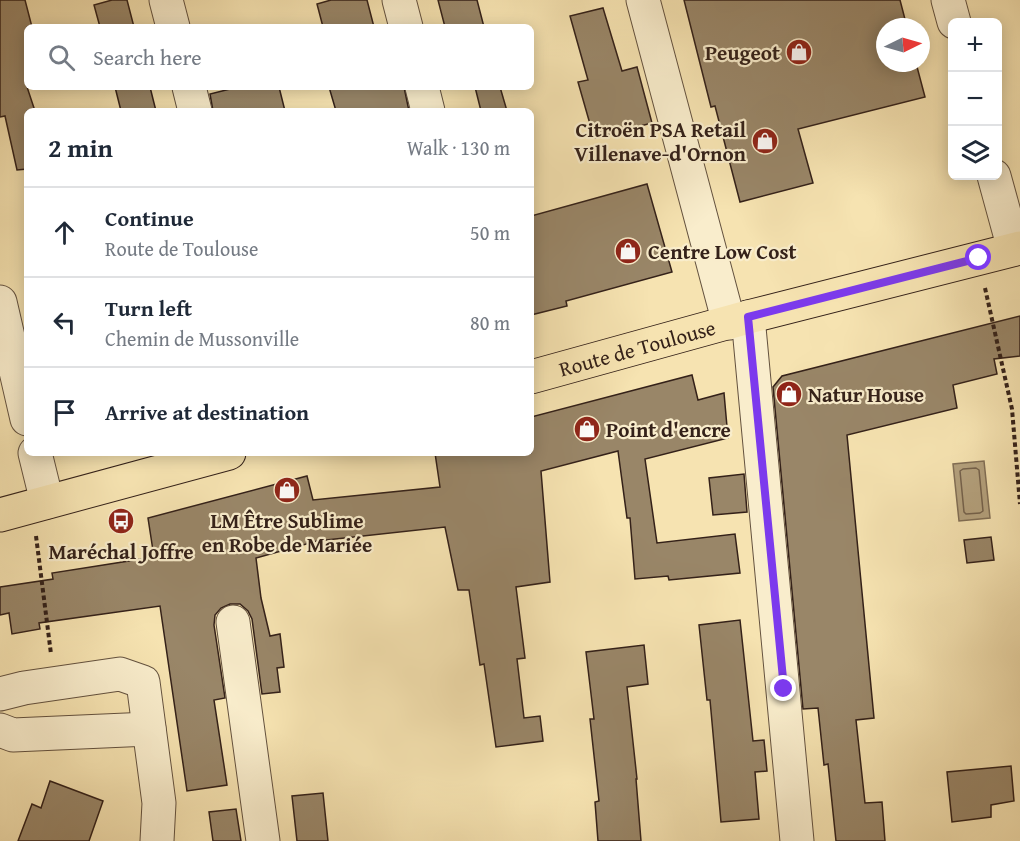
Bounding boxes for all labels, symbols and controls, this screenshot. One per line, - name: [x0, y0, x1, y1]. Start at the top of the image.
- north arrow: [876, 18, 930, 72]
- map controls: [948, 18, 1002, 180]
- button: +: [948, 18, 1002, 72]
- search box: [24, 24, 534, 90]
- place label: Peugeot: [705, 37, 780, 68]
- shop icon: Peugeot: [784, 37, 814, 67]
- icon: search: [45, 41, 78, 74]
- text: Search here: [93, 41, 202, 73]
- button: −: [948, 72, 1002, 126]
- place label: Citroën PSA Retail Villenave-d'Ornon: [574, 114, 747, 169]
- shop icon: Citroën PSA Retail Villenave-d'Ornon: [750, 126, 780, 156]
- button: layers: [948, 126, 1002, 180]
- text: 2 min: [48, 128, 113, 167]
- text: Walk · 130 m: [407, 133, 510, 162]
- text: Continue: [105, 202, 194, 234]
- icon: ahead: [48, 216, 81, 249]
- text: 50 m: [470, 218, 510, 247]
- text: Route de Toulouse: [105, 234, 258, 263]
- shop icon: Centre Low Cost: [613, 236, 643, 266]
- place label: Centre Low Cost: [648, 236, 796, 267]
- route start: [965, 244, 991, 270]
- text: Turn left: [105, 292, 192, 324]
- icon: left: [48, 306, 81, 339]
- text: 80 m: [470, 308, 510, 337]
- street label: Route de Toulouse: [555, 311, 719, 384]
- text: Chemin de Mussonville: [105, 324, 299, 353]
- shop icon: Natur House: [774, 379, 804, 409]
- place label: Natur House: [808, 379, 924, 410]
- icon: arrive: [48, 396, 81, 429]
- text: Arrive at destination: [105, 396, 309, 428]
- shop icon: Point d'encre: [572, 414, 602, 444]
- place label: Point d'encre: [606, 414, 731, 445]
- shop icon: LM Être Sublime en Robe de Mariée: [272, 475, 302, 505]
- place label: LM Être Sublime en Robe de Mariée: [202, 505, 372, 560]
- bus stop icon: Maréchal Joffre: [106, 506, 136, 536]
- place label: Maréchal Joffre: [48, 536, 194, 567]
- route end: [770, 675, 796, 701]

